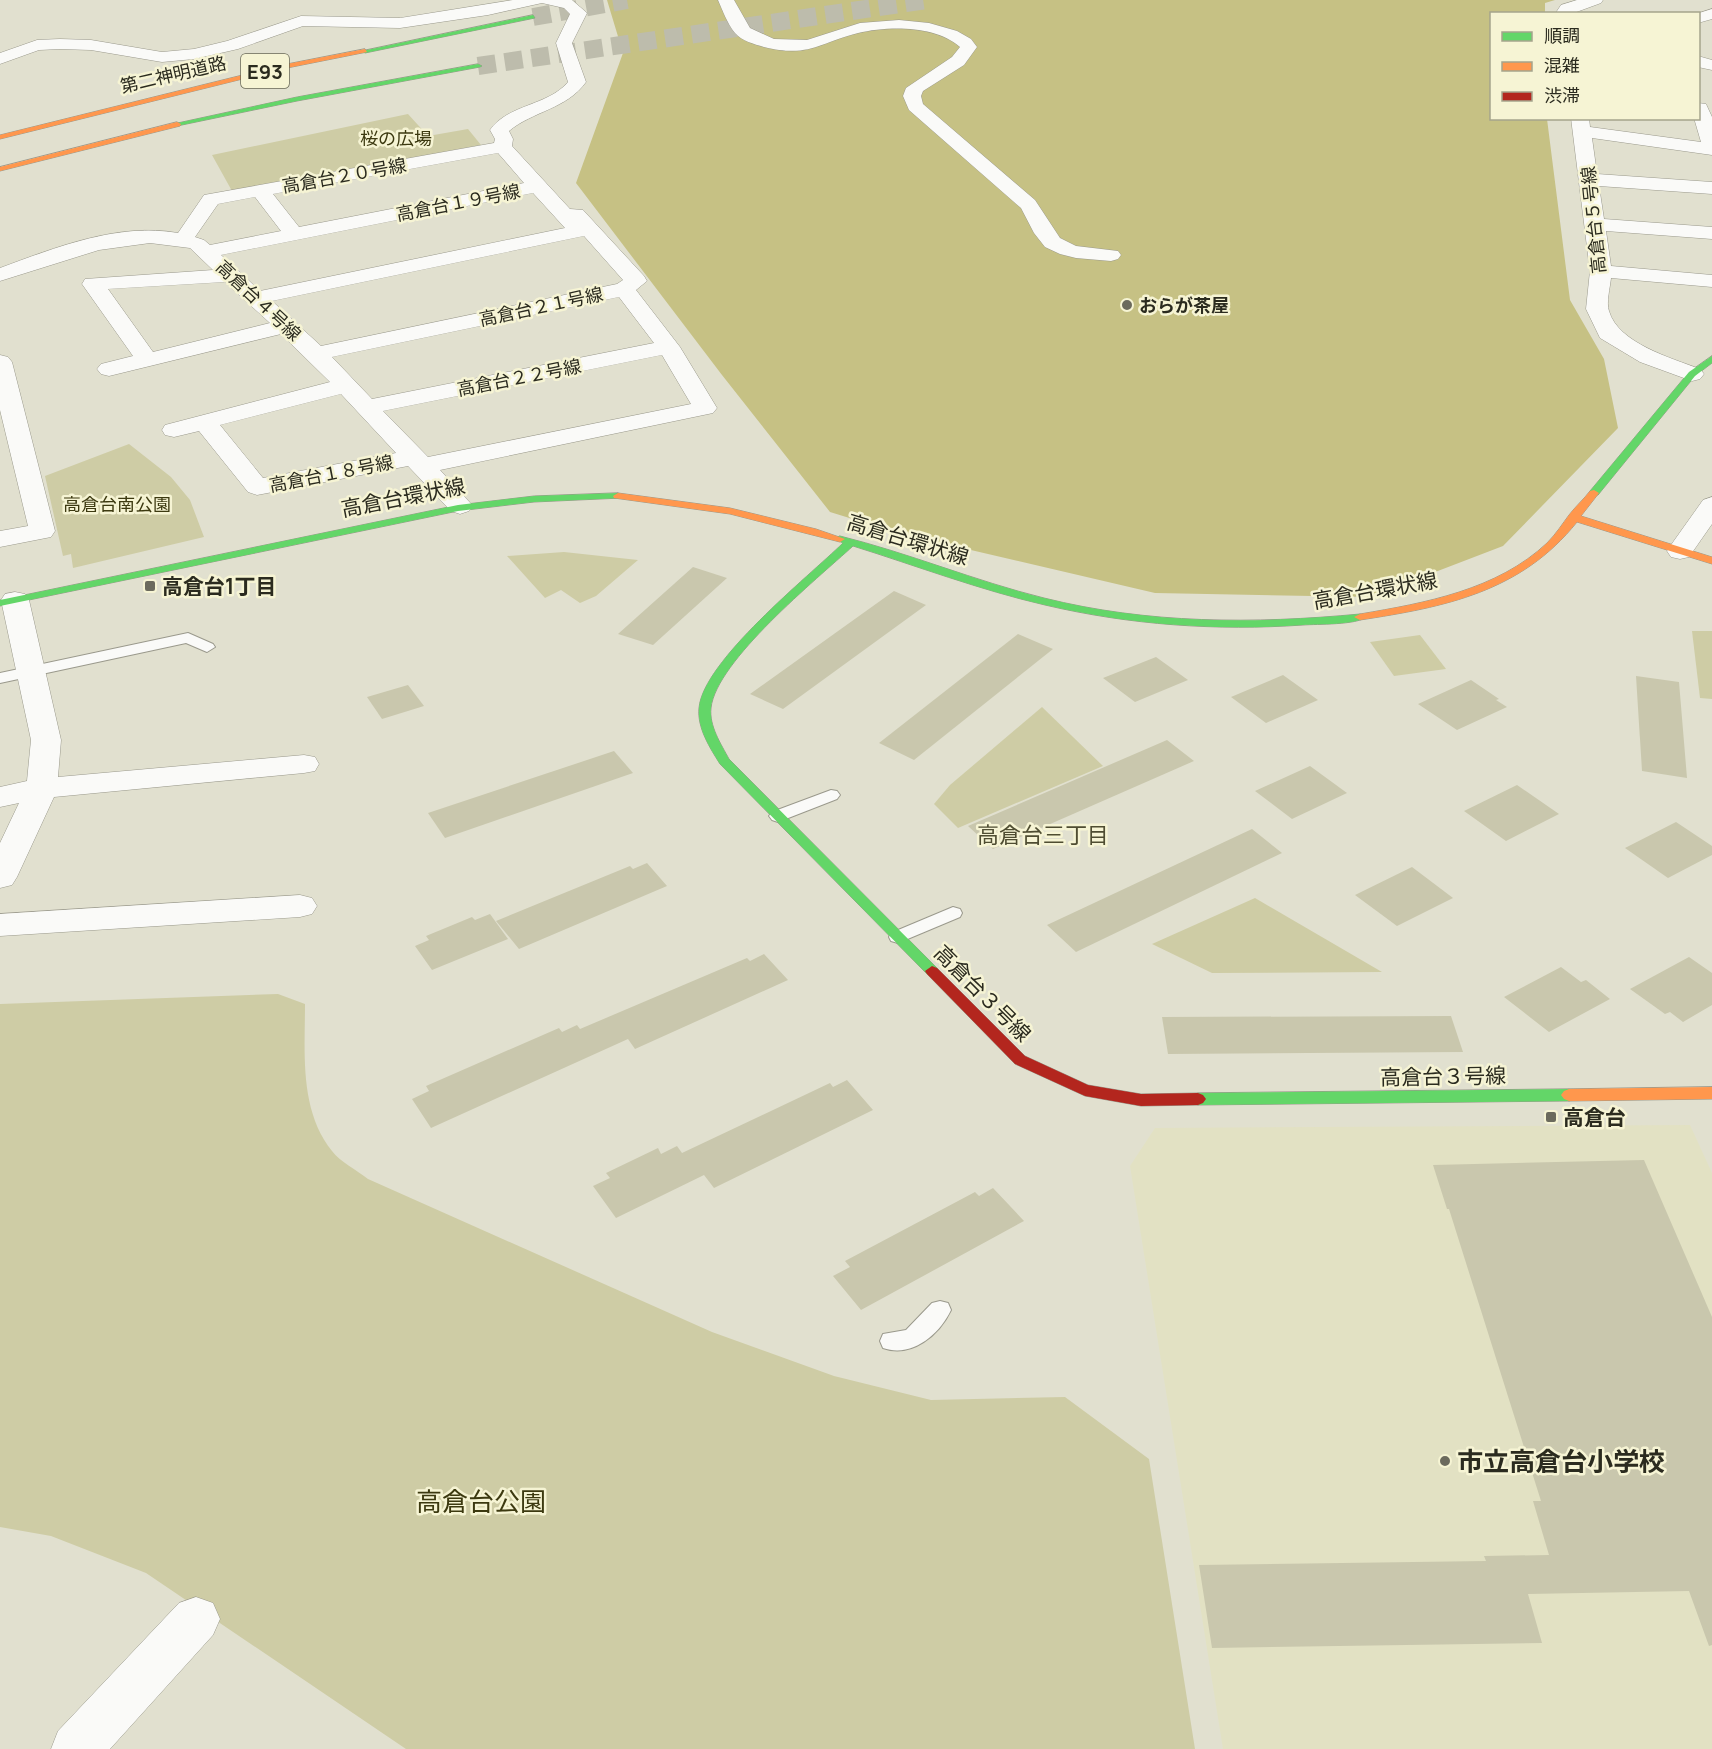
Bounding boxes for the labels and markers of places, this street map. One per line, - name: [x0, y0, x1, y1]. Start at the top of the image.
- place label: おらが茶屋: [1139, 293, 1229, 317]
- marker: おらが茶屋: [1120, 298, 1134, 312]
- place label: 高倉台1丁目: [162, 572, 276, 600]
- marker: 高倉台1丁目: [143, 579, 157, 593]
- place label: 高倉台: [1563, 1103, 1626, 1131]
- marker: 高倉台: [1544, 1110, 1558, 1124]
- place label: 市立高倉台小学校: [1457, 1443, 1665, 1479]
- marker: 市立高倉台小学校: [1438, 1454, 1452, 1468]

